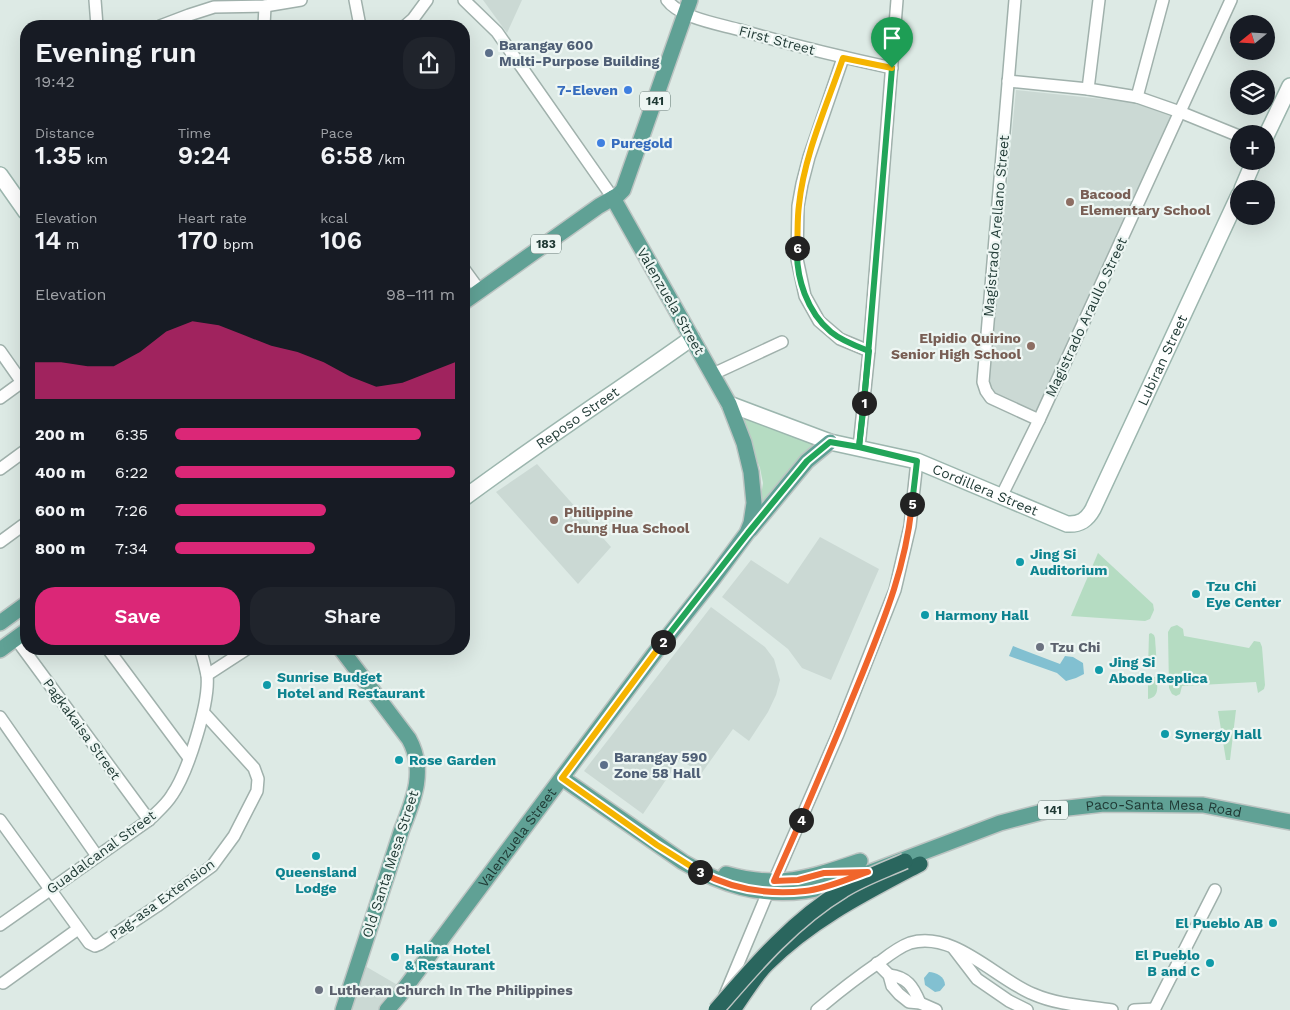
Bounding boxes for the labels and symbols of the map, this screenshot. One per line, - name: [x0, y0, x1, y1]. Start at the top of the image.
- north arrow: [1230, 15, 1275, 60]
- pin: [871, 17, 913, 68]
- street label: First Street: [737, 22, 817, 58]
- place label: Barangay 600 Multi-Purpose Building: [499, 37, 659, 69]
- marker: Barangay 600 Multi-Purpose Building: [483, 47, 495, 59]
- place label: 7-Eleven: [557, 82, 618, 98]
- marker: 7-Eleven: [622, 84, 634, 96]
- road number: 141: [640, 92, 670, 110]
- street label: Magistrado Arellano Street: [980, 134, 1012, 318]
- place label: Puregold: [611, 135, 673, 151]
- marker: Puregold: [595, 137, 607, 149]
- place label: Bacood Elementary School: [1080, 186, 1211, 218]
- marker: Bacood Elementary School: [1064, 196, 1076, 208]
- road number: 183: [531, 234, 561, 253]
- street label: Magistrado Araullo Street: [1042, 235, 1130, 399]
- pin: 6: [784, 236, 810, 260]
- street label: Valenzuela Street: [634, 245, 708, 357]
- street label: Lubiran Street: [1134, 312, 1190, 408]
- place label: Elpidio Quirino Senior High School: [891, 330, 1021, 362]
- marker: Elpidio Quirino Senior High School: [1025, 340, 1037, 352]
- street label: Reposo Street: [533, 383, 622, 452]
- pin: 1: [852, 390, 876, 416]
- street label: Cordillera Street: [930, 460, 1040, 519]
- pin: 5: [900, 492, 924, 516]
- place label: Philippine Chung Hua School: [564, 504, 690, 536]
- marker: Philippine Chung Hua School: [548, 514, 560, 526]
- place label: Jing Si Auditorium: [1030, 546, 1107, 578]
- marker: Jing Si Auditorium: [1014, 556, 1026, 568]
- place label: Tzu Chi Eye Center: [1206, 578, 1281, 610]
- marker: Tzu Chi Eye Center: [1190, 588, 1202, 600]
- place label: Harmony Hall: [935, 607, 1029, 623]
- marker: Harmony Hall: [919, 609, 931, 621]
- pin: 2: [650, 630, 676, 654]
- place label: Tzu Chi: [1050, 639, 1100, 655]
- marker: Tzu Chi: [1034, 641, 1046, 653]
- place label: Jing Si Abode Replica: [1109, 654, 1209, 686]
- marker: Jing Si Abode Replica: [1093, 664, 1105, 676]
- place label: Sunrise Budget Hotel and Restaurant: [277, 669, 425, 701]
- street label: Pagkakaisa Street: [40, 675, 124, 783]
- marker: Sunrise Budget Hotel and Restaurant: [261, 679, 273, 691]
- place label: Synergy Hall: [1175, 726, 1262, 742]
- marker: Synergy Hall: [1159, 728, 1171, 740]
- place label: Barangay 590 Zone 58 Hall: [614, 749, 707, 781]
- place label: Rose Garden: [409, 752, 496, 768]
- marker: Rose Garden: [393, 754, 405, 766]
- marker: Barangay 590 Zone 58 Hall: [598, 759, 610, 771]
- street label: Valenzuela Street: [475, 785, 560, 891]
- street label: Old Santa Mesa Street: [359, 788, 421, 940]
- street label: Paco-Santa Mesa Road: [1085, 796, 1243, 820]
- road number: 141: [1038, 800, 1068, 820]
- street label: Guadalcanal Street: [43, 807, 159, 897]
- pin: 4: [788, 808, 814, 832]
- marker: Queensland Lodge: [310, 850, 322, 862]
- street label: Pag-asa Extension: [106, 856, 218, 942]
- pin: 3: [688, 860, 712, 884]
- place label: Queensland Lodge: [275, 864, 357, 896]
- place label: El Pueblo AB: [1175, 915, 1263, 931]
- marker: El Pueblo AB: [1267, 917, 1279, 929]
- place label: Halina Hotel & Restaurant: [405, 941, 495, 973]
- place label: El Pueblo B and C: [1135, 947, 1200, 979]
- marker: Halina Hotel & Restaurant: [389, 951, 401, 963]
- marker: El Pueblo B and C: [1204, 957, 1216, 969]
- place label: Lutheran Church In The Philippines: [329, 982, 573, 998]
- marker: Lutheran Church In The Philippines: [313, 984, 325, 996]

